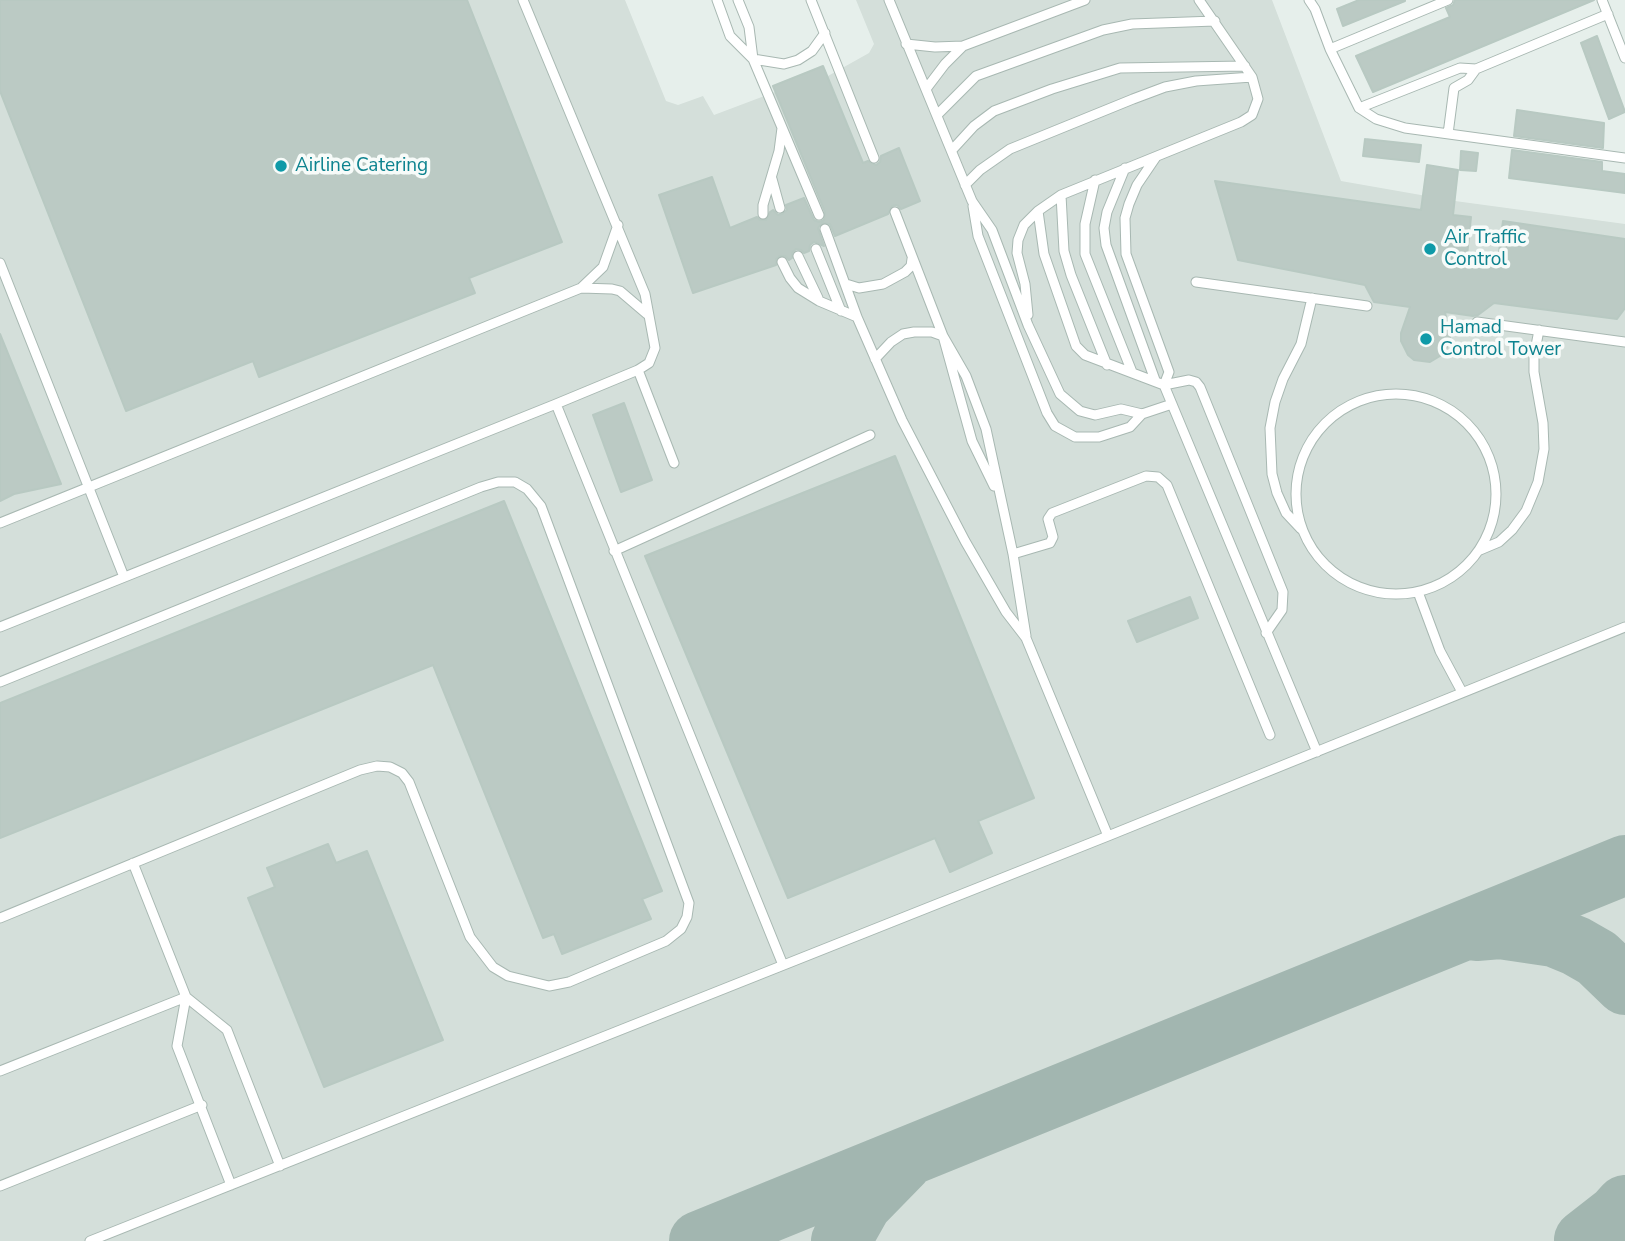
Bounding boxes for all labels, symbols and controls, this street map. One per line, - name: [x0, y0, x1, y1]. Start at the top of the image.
- place label: Airline Catering: [295, 155, 428, 177]
- marker: Airline Catering: [273, 158, 289, 174]
- place label: Air Traffic Control: [1444, 227, 1526, 271]
- marker: Air Traffic Control: [1422, 241, 1438, 257]
- place label: Hamad Control Tower: [1440, 317, 1561, 361]
- marker: Hamad Control Tower: [1418, 331, 1434, 347]

